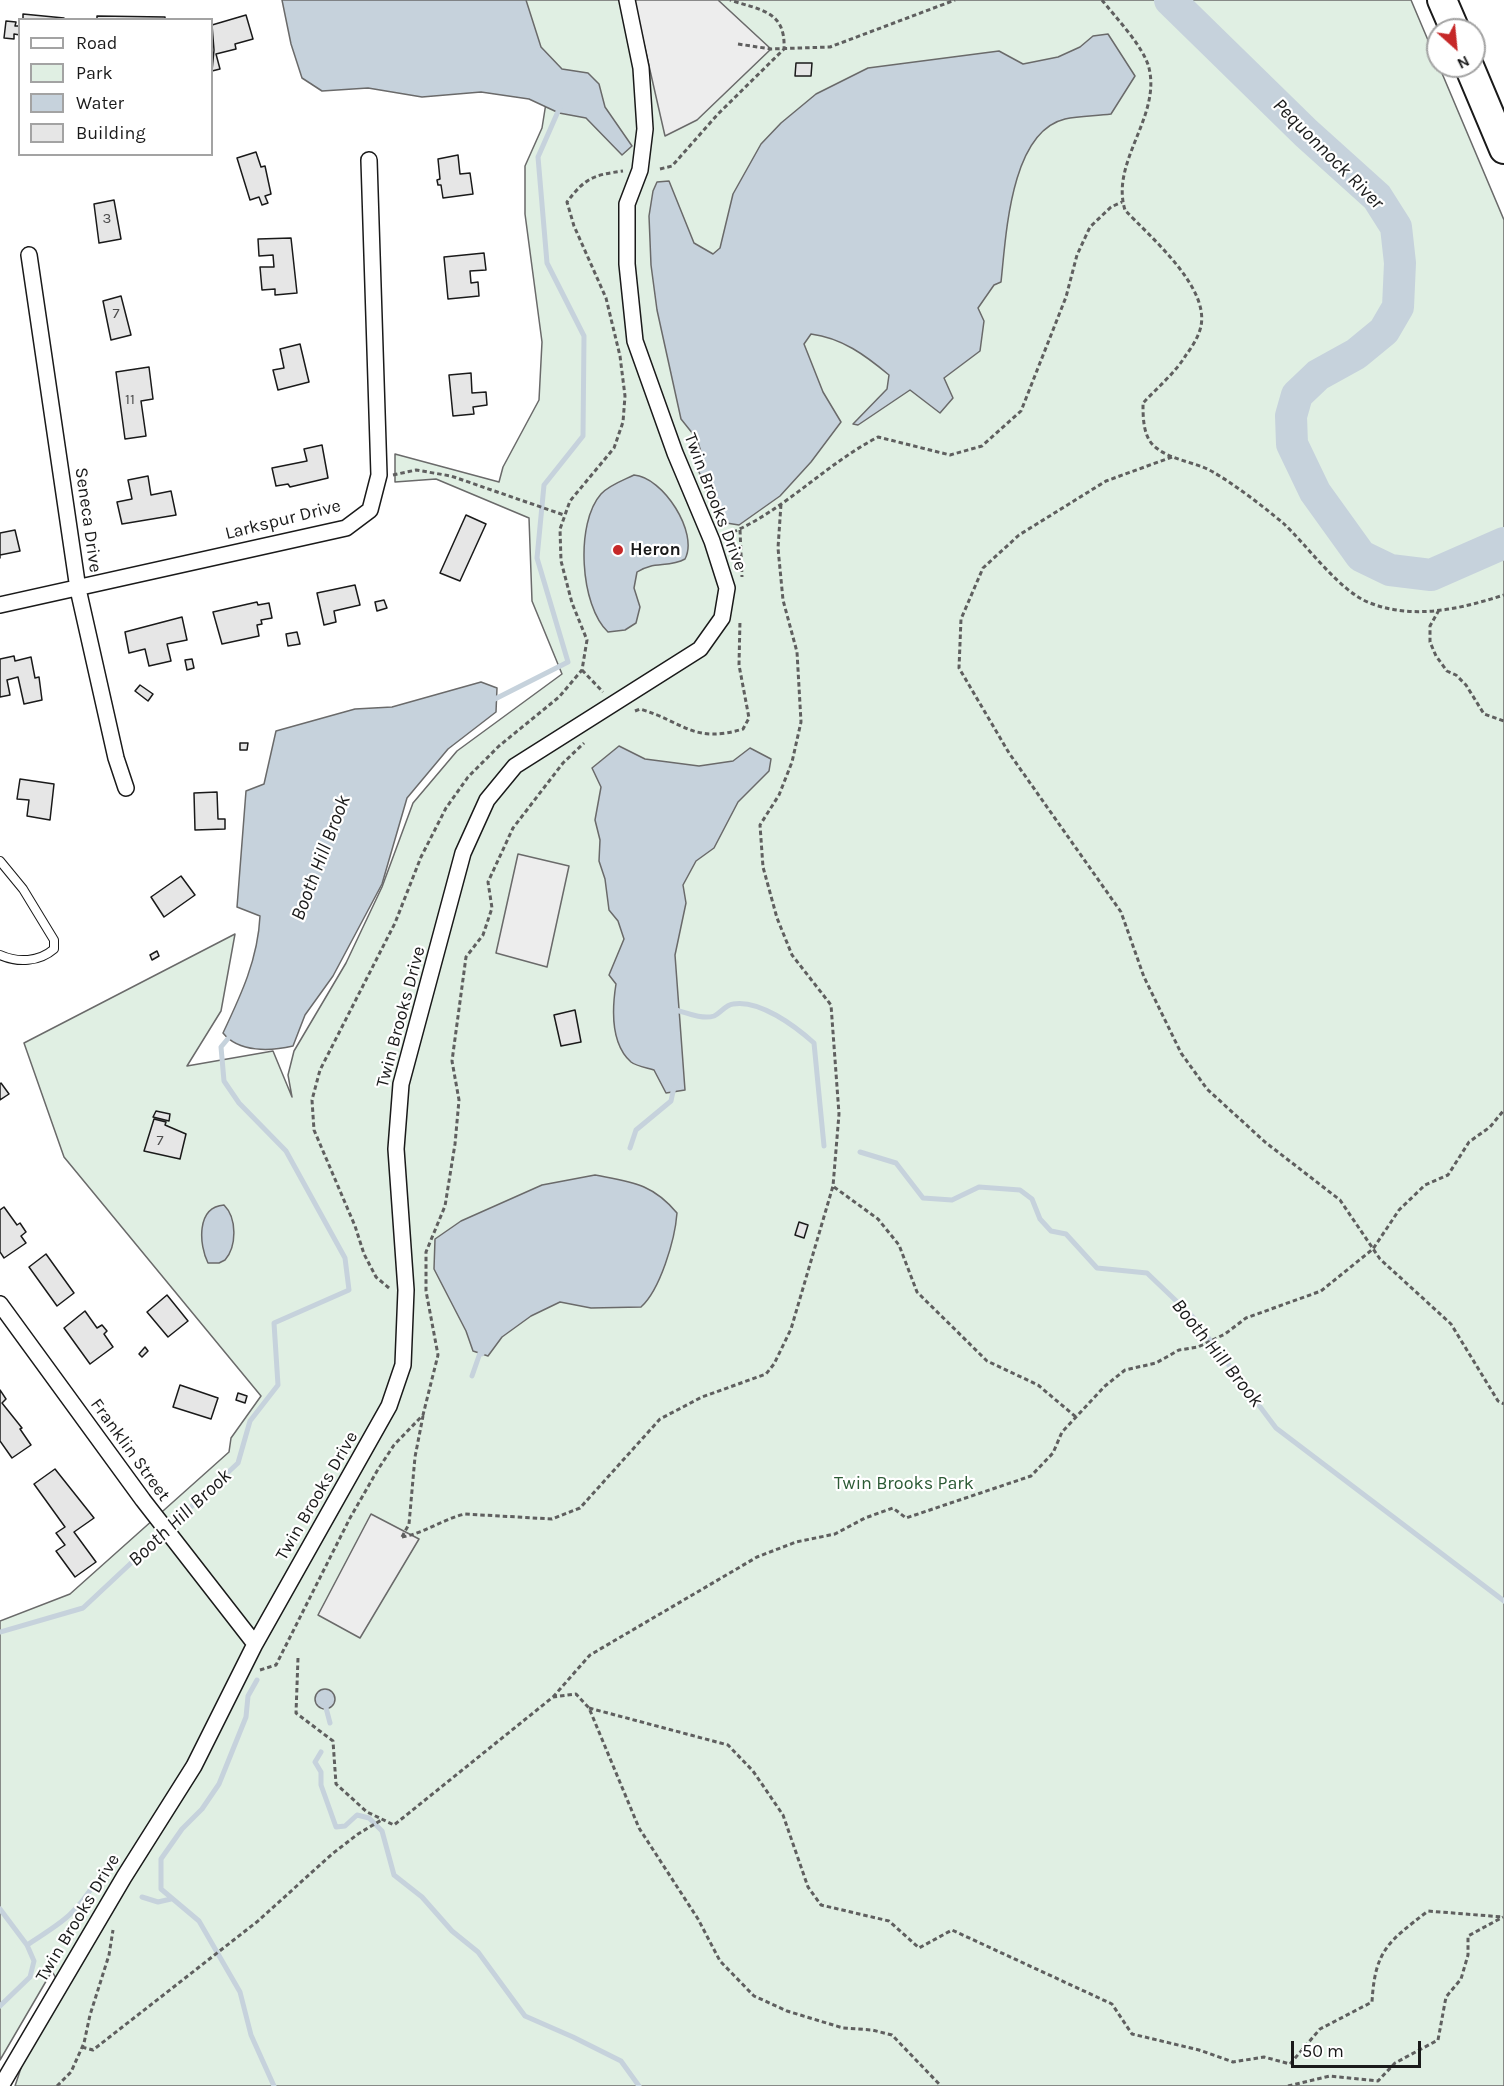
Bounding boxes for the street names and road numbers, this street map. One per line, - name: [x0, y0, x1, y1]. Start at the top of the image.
- street label: Twin Brooks Drive: [679, 430, 751, 574]
- street label: Seneca Drive: [70, 466, 106, 574]
- street label: Larkspur Drive: [223, 495, 343, 545]
- street label: Twin Brooks Drive: [372, 944, 430, 1090]
- street label: Franklin Street: [85, 1394, 175, 1506]
- street label: Twin Brooks Drive: [271, 1428, 363, 1564]
- street label: Twin Brooks Drive: [31, 1850, 125, 1986]

